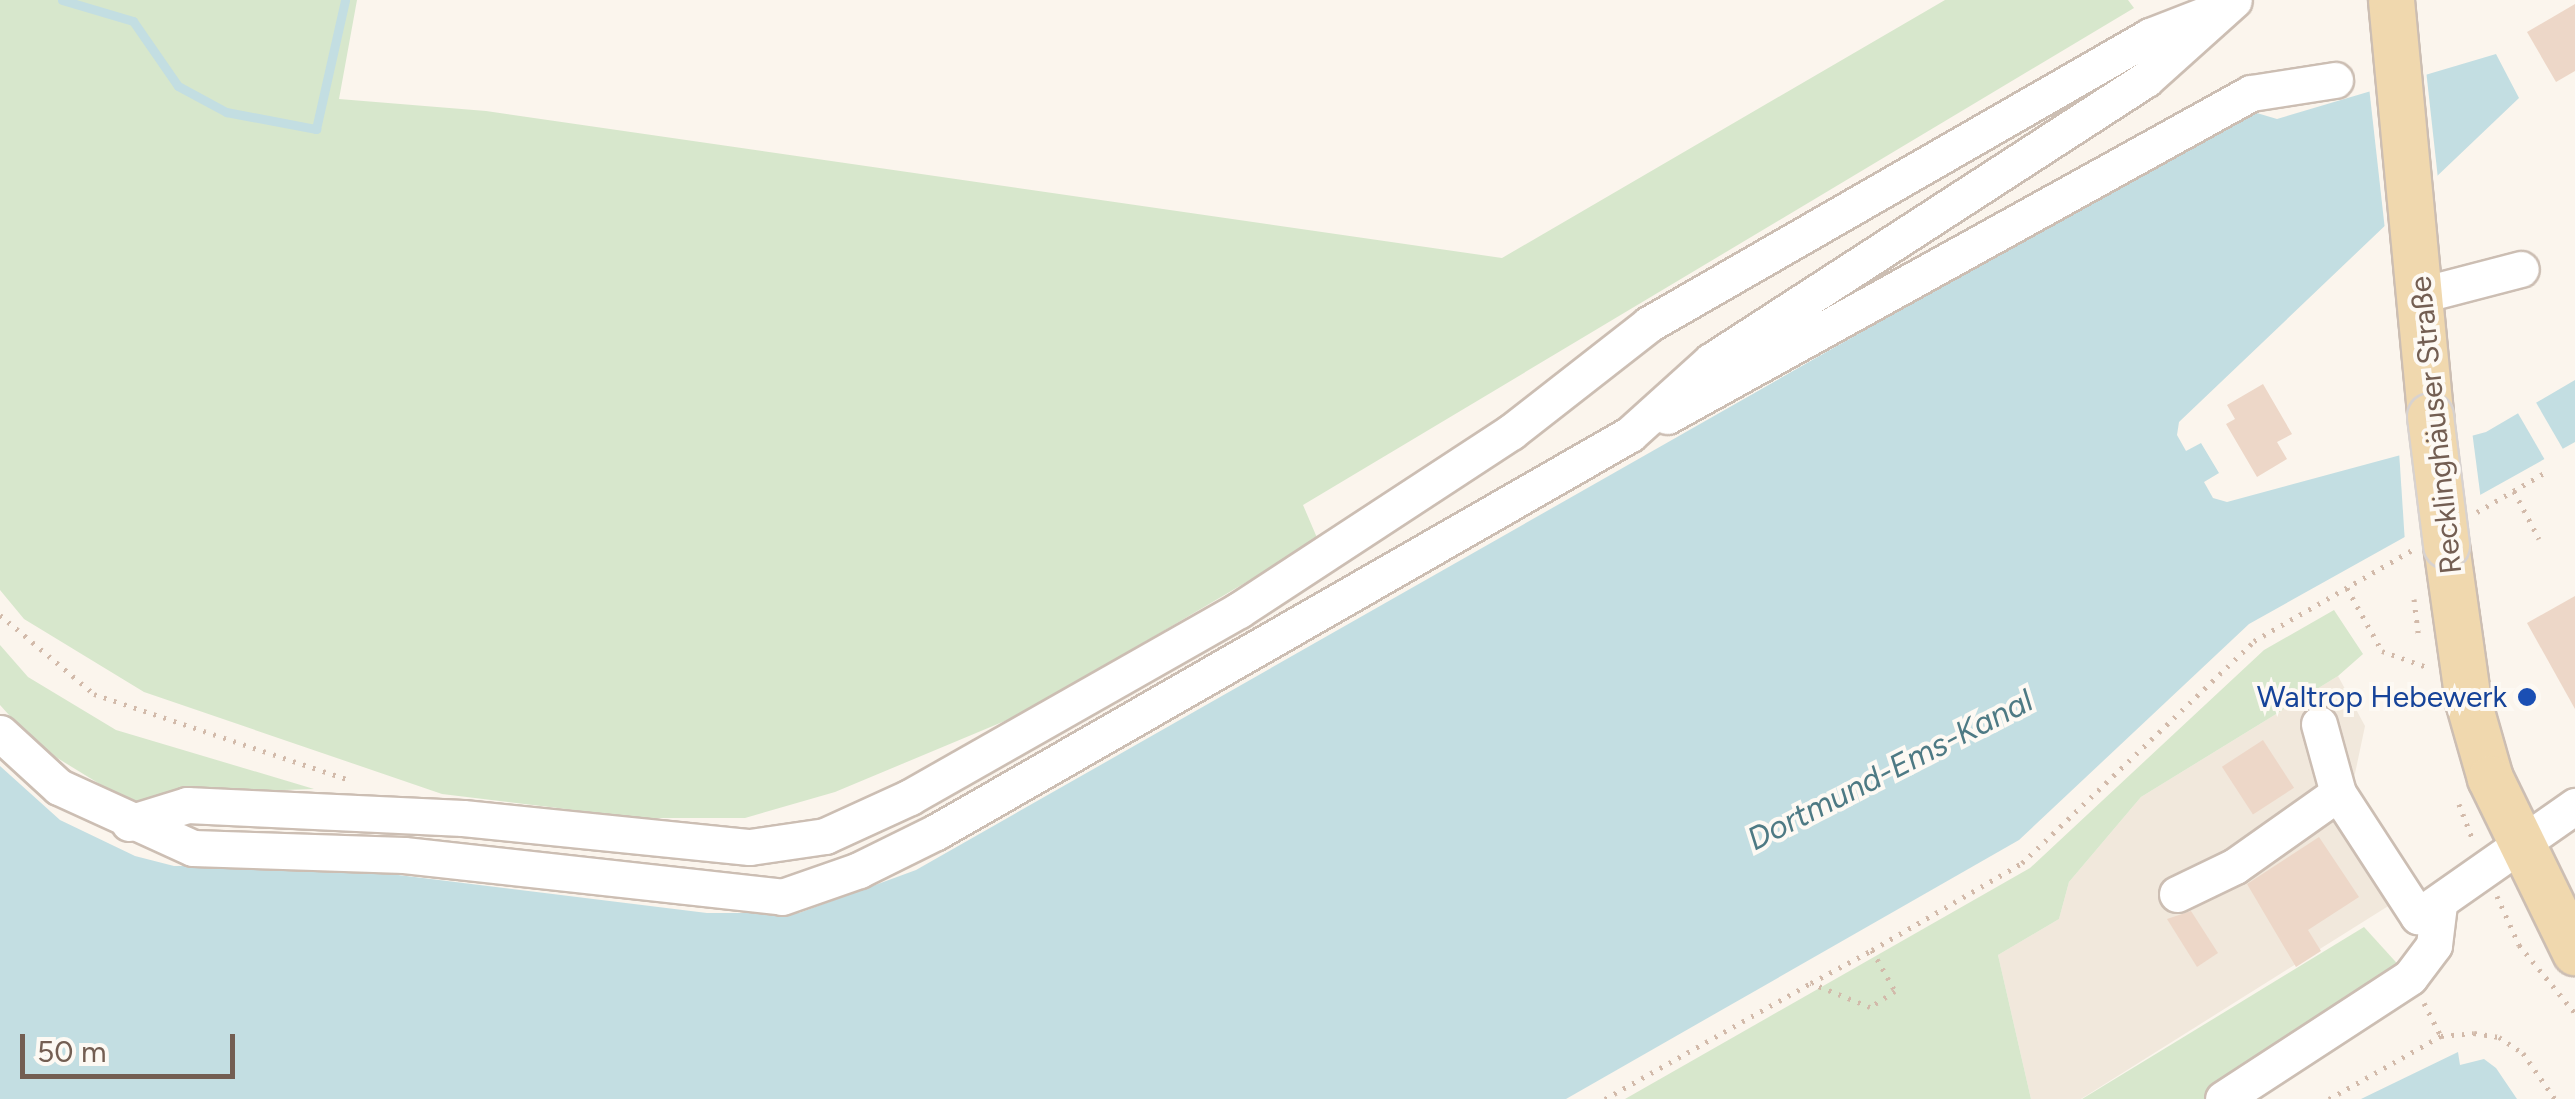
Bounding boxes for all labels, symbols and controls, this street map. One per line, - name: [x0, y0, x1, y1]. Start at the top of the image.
- street label: Recklinghäuser Straße: [2402, 274, 2470, 576]
- place label: Waltrop Hebewerk: [2257, 679, 2507, 715]
- water label: Dortmund-Ems-Kanal: [1741, 681, 2039, 859]
- marker: Waltrop Hebewerk: [2516, 686, 2538, 708]
- scale bar: [25, 1014, 240, 1076]
- text: 50 m: [37, 1033, 106, 1070]

